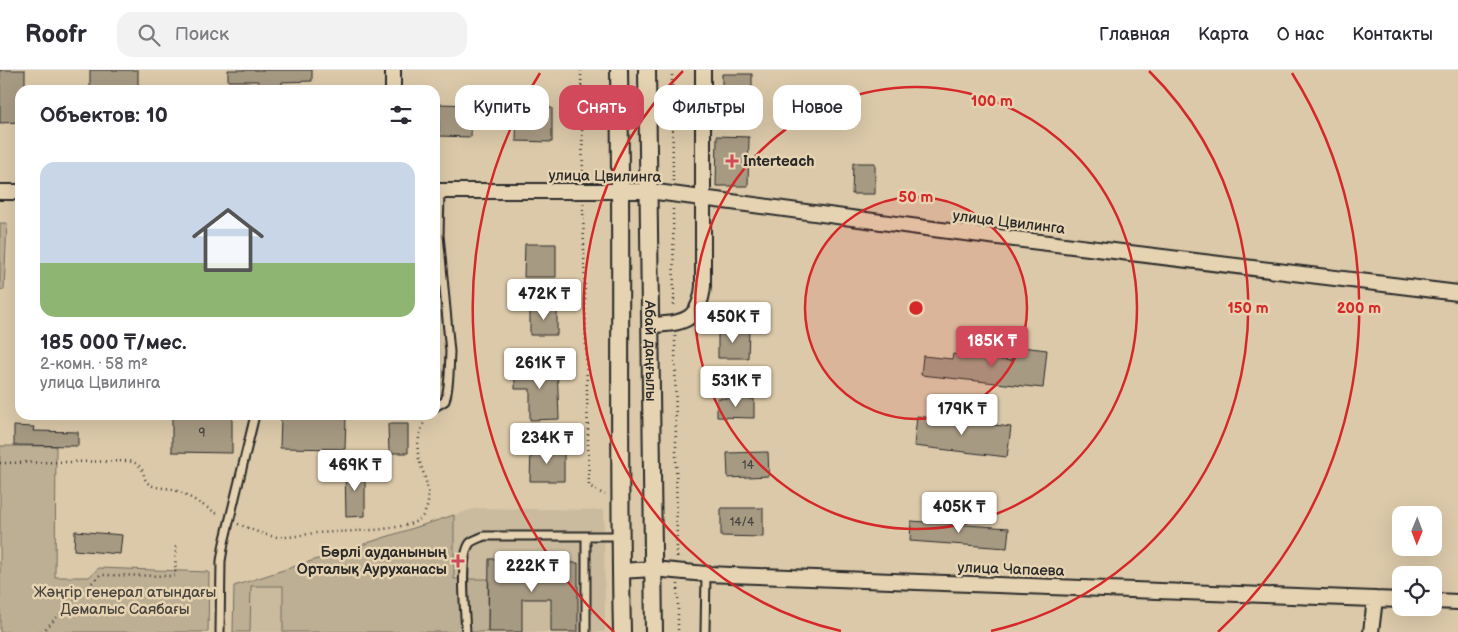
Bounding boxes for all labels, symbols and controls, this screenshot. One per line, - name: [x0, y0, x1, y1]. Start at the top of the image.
- search box: [117, 12, 467, 57]
- text: Roofr: [25, 20, 87, 49]
- icon: search: [135, 21, 163, 49]
- text: Поиск: [175, 23, 229, 46]
- text: Главная: [1099, 24, 1170, 45]
- text: Карта: [1198, 24, 1249, 45]
- text: О нас: [1277, 24, 1324, 45]
- text: Контакты: [1352, 24, 1433, 45]
- chip: Купить: [455, 85, 549, 130]
- chip: Снять: [559, 85, 644, 130]
- chip: Фильтры: [654, 85, 763, 130]
- chip: Новое: [773, 85, 861, 130]
- text: 100 m: [971, 92, 1013, 111]
- icon: filters: [387, 101, 415, 129]
- text: Объектов: 10: [40, 103, 168, 128]
- place label: Interteach: [743, 152, 815, 171]
- marker: Interteach: [725, 154, 739, 168]
- street label: улица Цвилинга: [548, 166, 662, 187]
- text: 50 m: [899, 188, 934, 207]
- icon: home: [183, 195, 273, 285]
- street label: улица Цвилинга: [952, 206, 1066, 239]
- pin: 472K ₸: [503, 278, 585, 321]
- text: 472K ₸: [518, 285, 570, 304]
- street label: Абай даңғылы: [640, 299, 660, 402]
- centre of rings: [907, 299, 925, 317]
- text: 150 m: [1227, 299, 1269, 318]
- text: 200 m: [1337, 299, 1381, 318]
- pin: 450K ₸: [692, 302, 774, 344]
- text: 450K ₸: [707, 308, 759, 327]
- pin: 185K ₸: [951, 326, 1033, 368]
- text: 185 000 ₸/мес.: [40, 330, 187, 355]
- text: 185K ₸: [967, 332, 1017, 351]
- pin: 261K ₸: [499, 348, 581, 390]
- text: 261K ₸: [515, 354, 565, 373]
- text: 2-комн. · 58 m²: [40, 355, 148, 374]
- pin: 531K ₸: [695, 366, 777, 408]
- text: 531K ₸: [711, 372, 761, 391]
- text: улица Цвилинга: [40, 374, 161, 393]
- pin: 179K ₸: [921, 394, 1003, 436]
- text: 179K ₸: [938, 400, 986, 419]
- pin: 234K ₸: [506, 422, 588, 465]
- house number: 9: [199, 426, 206, 441]
- text: 234K ₸: [521, 429, 573, 448]
- pin: 469K ₸: [314, 450, 396, 492]
- text: 469K ₸: [329, 456, 381, 475]
- house number: 14: [742, 458, 755, 473]
- pin: 405K ₸: [918, 492, 1000, 534]
- text: 405K ₸: [933, 498, 985, 517]
- north arrow: [1392, 506, 1442, 556]
- map controls: [1392, 506, 1442, 616]
- house number: 14/4: [730, 515, 755, 530]
- place label: Бөрлі ауданының Орталық Ауруханасы: [297, 543, 447, 579]
- pin: 222K ₸: [491, 550, 573, 593]
- marker: Бөрлі ауданының Орталық Ауруханасы: [451, 554, 465, 568]
- text: 222K ₸: [506, 557, 558, 576]
- street label: улица Чапаева: [957, 558, 1065, 581]
- button: locate: [1392, 566, 1442, 616]
- park label: Жәңгір генерал атындағы Демалыс Саябағы: [34, 583, 216, 619]

